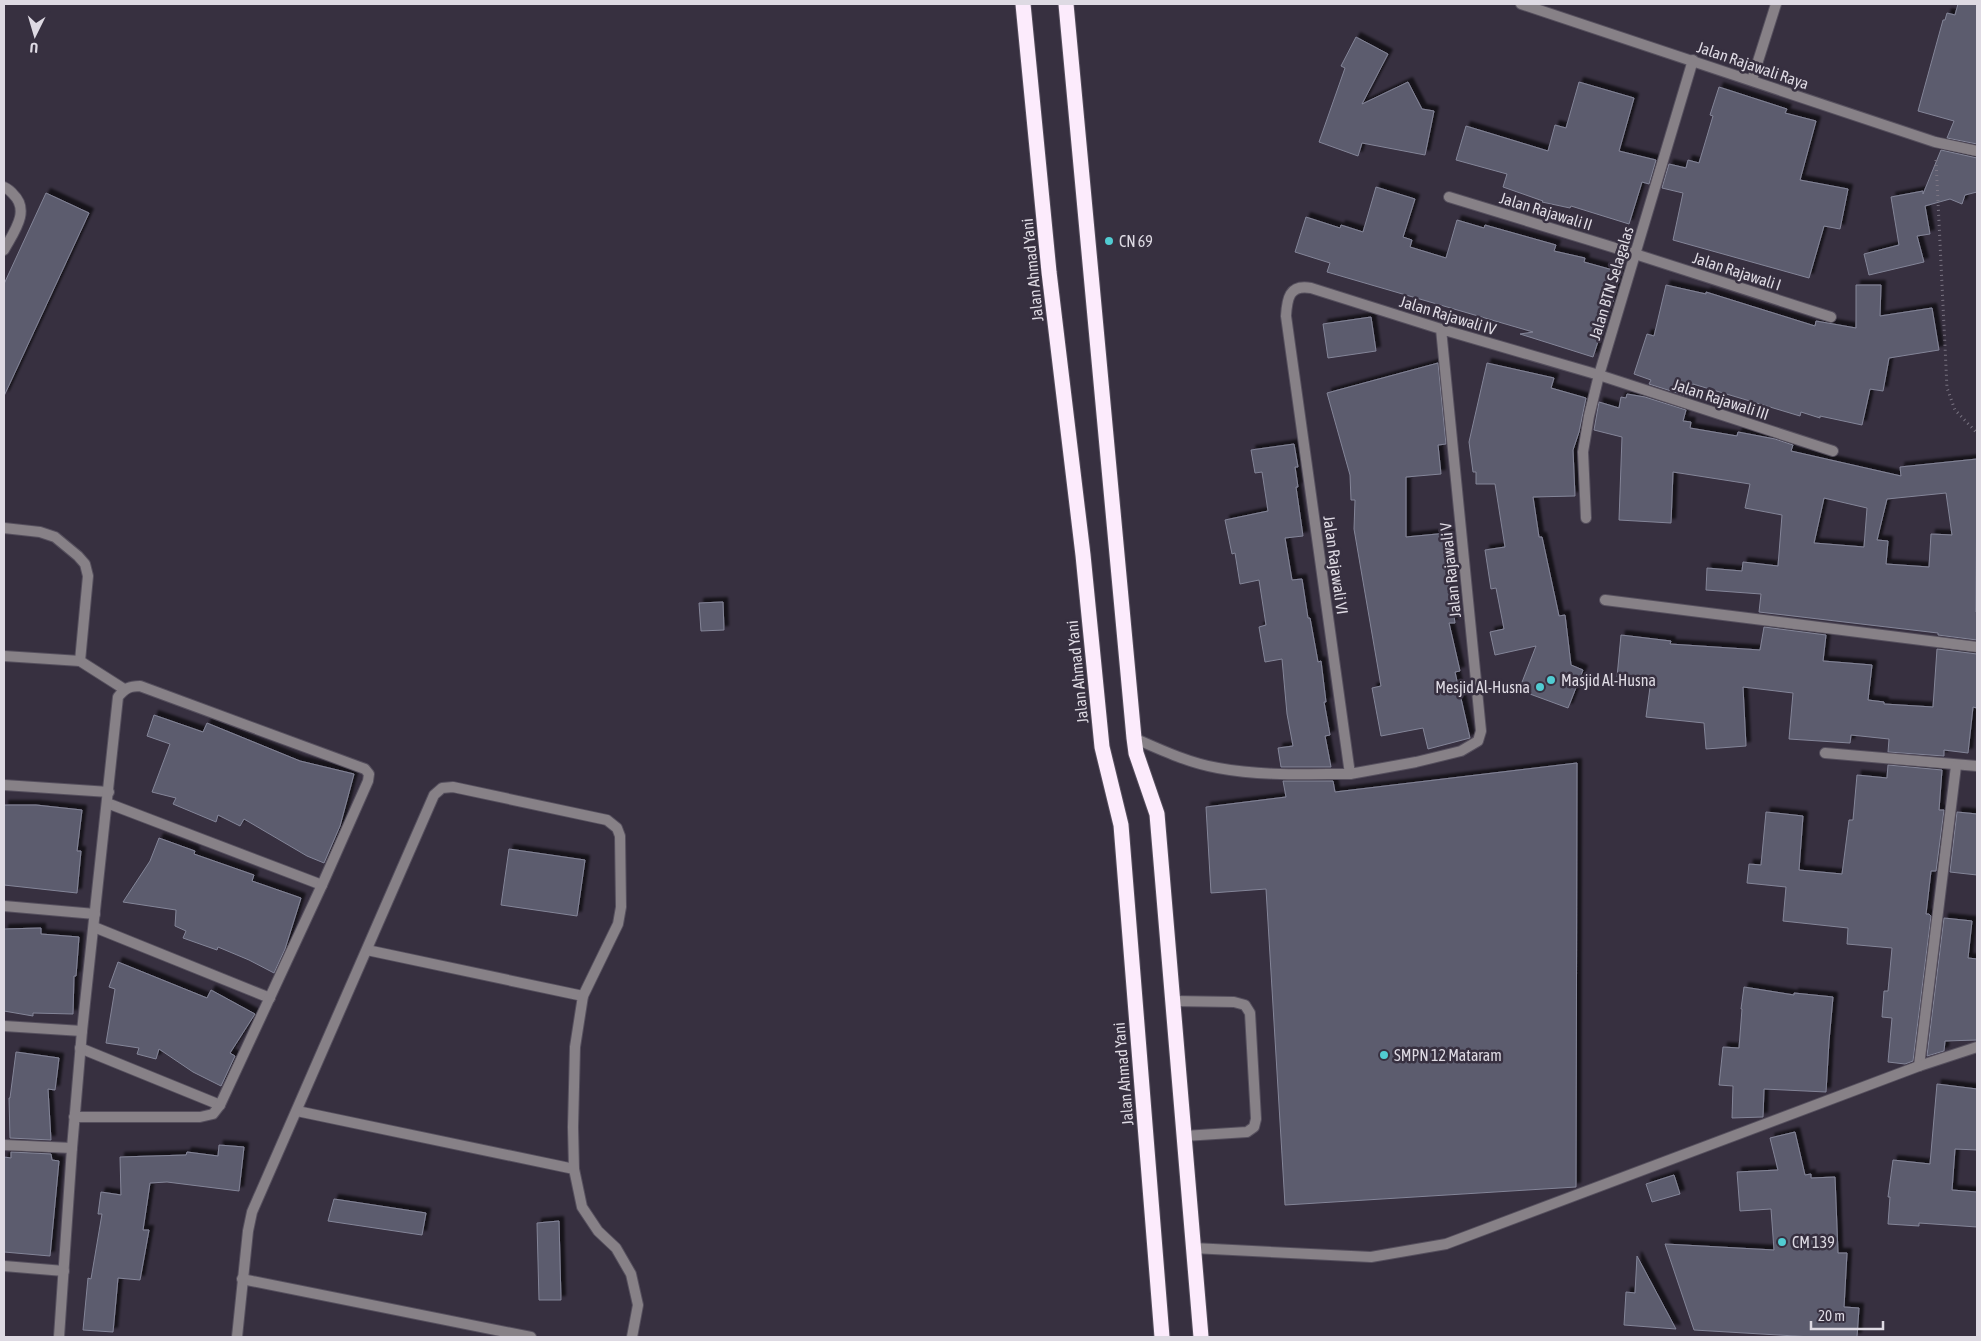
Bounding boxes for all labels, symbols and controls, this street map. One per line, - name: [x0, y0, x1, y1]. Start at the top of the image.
- north arrow: [10, 10, 60, 60]
- street label: Jalan Rajawali Raya: [1694, 37, 1811, 94]
- text: U: [29, 40, 39, 56]
- street label: Jalan Rajawali II: [1497, 188, 1594, 235]
- street label: Jalan Ahmad Yani: [1018, 218, 1046, 322]
- street label: Jalan BTN Selagalas: [1585, 224, 1638, 342]
- place label: CN 69: [1119, 232, 1153, 250]
- marker: CN 69: [1103, 235, 1115, 247]
- street label: Jalan Rajawali I: [1690, 248, 1783, 295]
- street label: Jalan Rajawali IV: [1397, 292, 1498, 339]
- street label: Jalan Rajawali III: [1670, 375, 1771, 424]
- street label: Jalan Rajawali VI: [1319, 514, 1352, 616]
- street label: Jalan Rajawali V: [1436, 521, 1465, 618]
- street label: Jalan Ahmad Yani: [1063, 620, 1091, 724]
- place label: Masjid Al-Husna: [1561, 671, 1656, 690]
- marker: Masjid Al-Husna: [1545, 674, 1557, 686]
- place label: Mesjid Al-Husna: [1435, 678, 1530, 697]
- marker: Mesjid Al-Husna: [1534, 681, 1546, 693]
- street label: Jalan Ahmad Yani: [1110, 1022, 1136, 1126]
- place label: SMPN 12 Mataram: [1394, 1046, 1502, 1064]
- marker: SMPN 12 Mataram: [1378, 1049, 1390, 1061]
- place label: CM 139: [1792, 1233, 1835, 1251]
- marker: CM 139: [1776, 1236, 1788, 1248]
- scale bar: [1811, 1298, 1884, 1330]
- text: 20 m: [1818, 1307, 1845, 1324]

